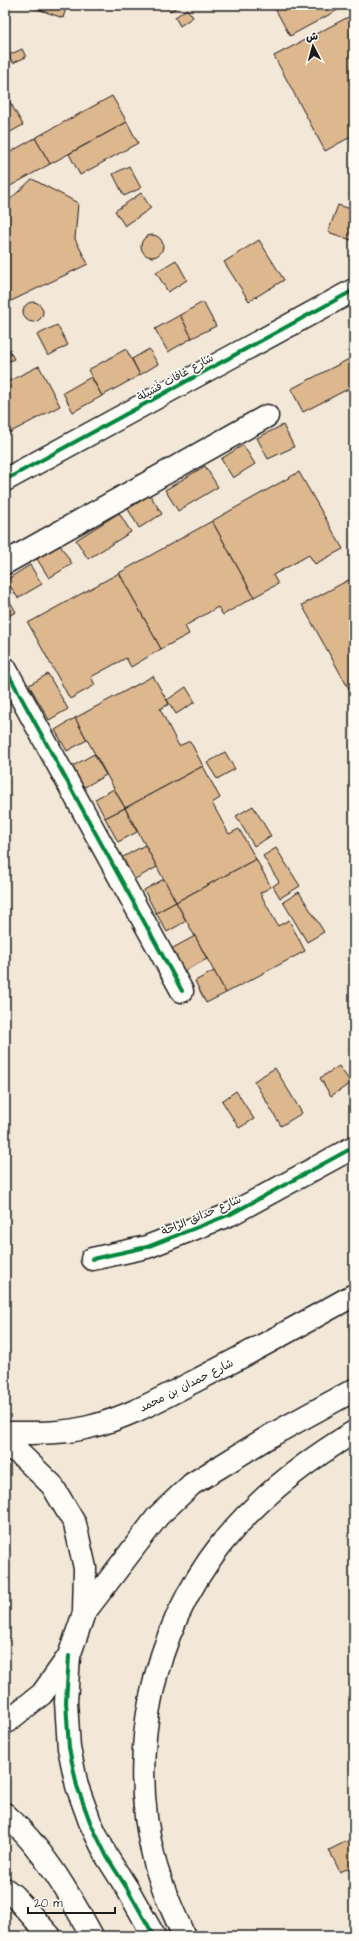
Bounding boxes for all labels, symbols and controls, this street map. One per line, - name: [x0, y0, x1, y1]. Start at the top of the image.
- north arrow: [293, 26, 333, 66]
- text: ش: [305, 28, 319, 45]
- street label: شارع غافات فَسَيلة: [134, 350, 217, 405]
- street label: شارع حدائق الراحة: [159, 1192, 244, 1240]
- street label: شارع حمدان بن محمد: [137, 1355, 236, 1417]
- scale bar: [28, 1889, 115, 1915]
- text: 20 m: [34, 1895, 63, 1912]

